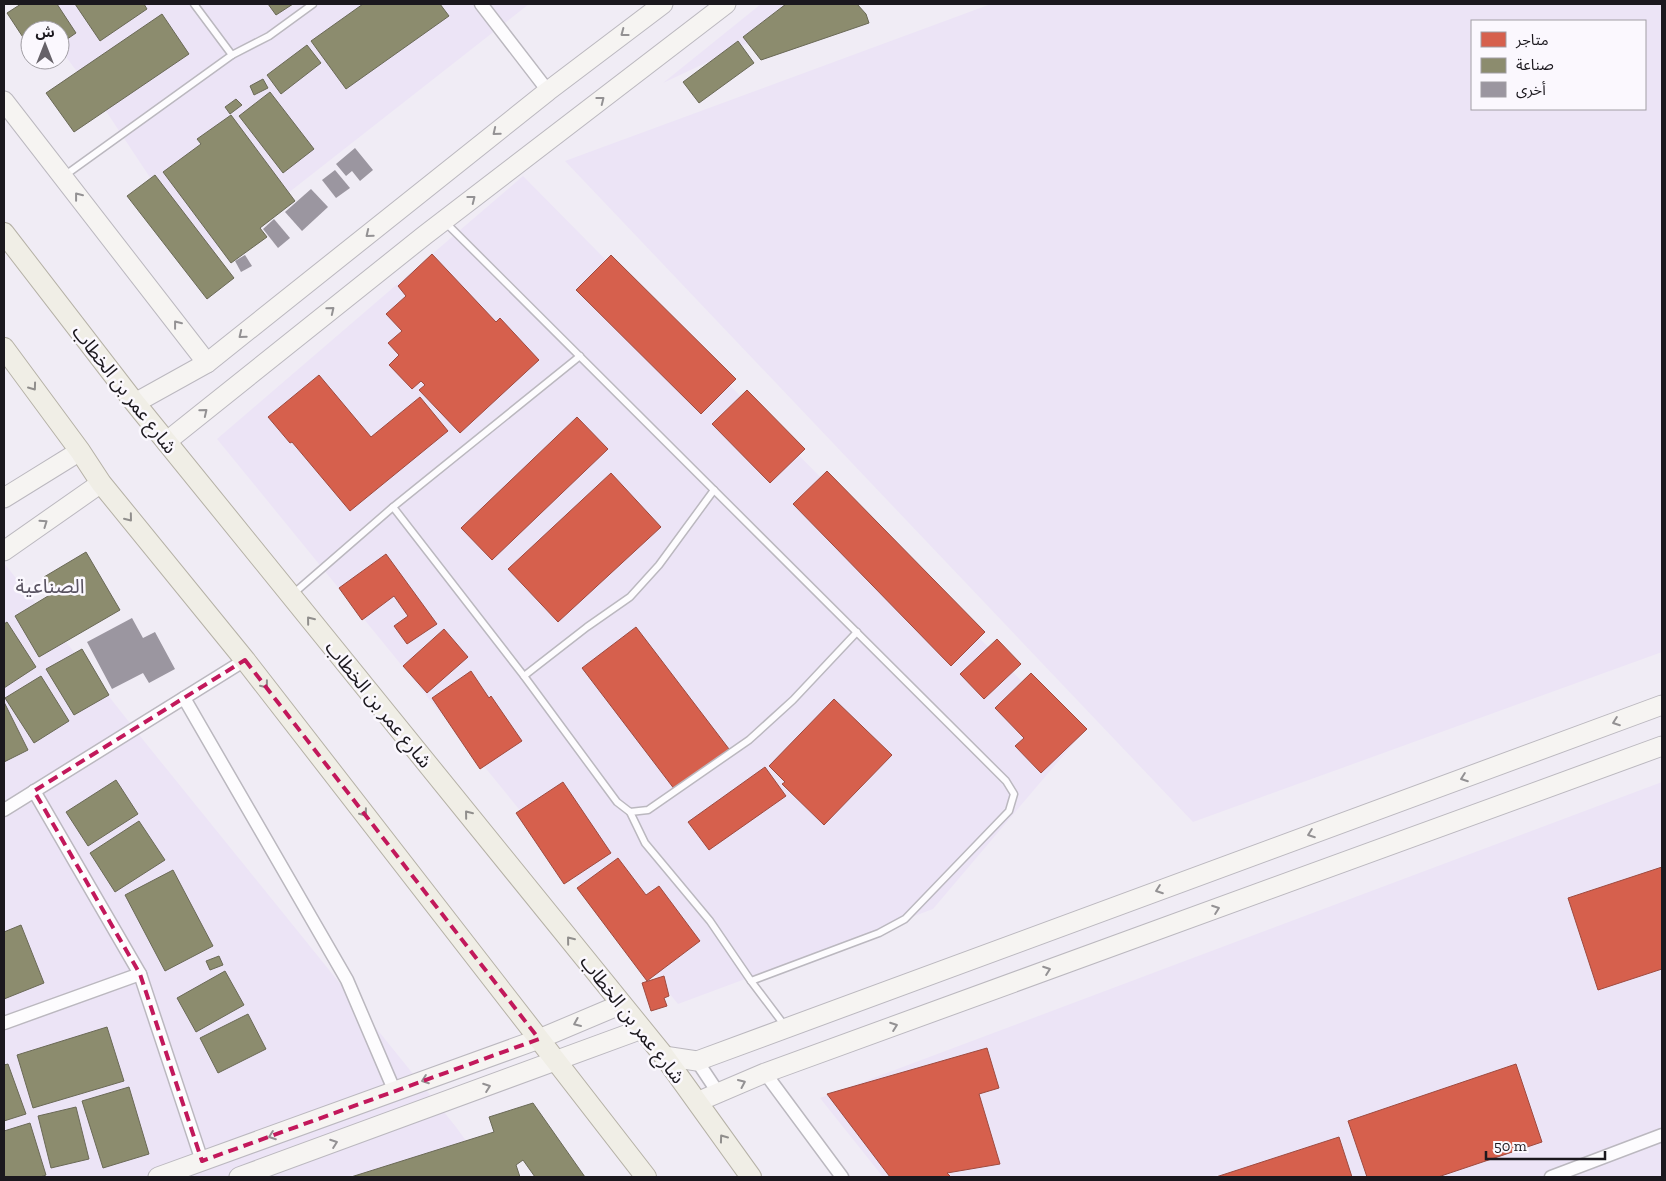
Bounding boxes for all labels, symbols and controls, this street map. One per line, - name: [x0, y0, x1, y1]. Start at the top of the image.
- north arrow: [20, 20, 70, 70]
- legend: [1471, 20, 1646, 110]
- text: ش: [35, 24, 55, 41]
- one-way arrow: [620, 27, 630, 36]
- text: متاجر: [1515, 31, 1549, 49]
- text: صناعة: [1516, 56, 1554, 74]
- text: أخرى: [1516, 81, 1546, 99]
- one-way arrow: [595, 97, 604, 105]
- one-way arrow: [493, 127, 502, 135]
- one-way arrow: [75, 193, 83, 202]
- one-way arrow: [467, 195, 476, 204]
- one-way arrow: [366, 228, 375, 236]
- one-way arrow: [325, 308, 334, 316]
- street label: شارع عمر بن الخطاب: [66, 321, 182, 459]
- one-way arrow: [175, 321, 183, 330]
- one-way arrow: [239, 330, 248, 338]
- one-way arrow: [27, 381, 35, 390]
- one-way arrow: [198, 409, 207, 417]
- one-way arrow: [124, 512, 132, 521]
- one-way arrow: [38, 520, 47, 529]
- district label: الصناعية: [16, 574, 84, 598]
- one-way arrow: [307, 616, 316, 625]
- street label: شارع عمر بن الخطاب: [319, 636, 437, 774]
- one-way arrow: [259, 679, 267, 688]
- one-way arrow: [1613, 716, 1621, 726]
- one-way arrow: [1460, 772, 1469, 782]
- one-way arrow: [359, 807, 367, 816]
- one-way arrow: [465, 811, 473, 820]
- one-way arrow: [1308, 828, 1316, 838]
- one-way arrow: [1155, 884, 1164, 894]
- one-way arrow: [1211, 905, 1220, 915]
- one-way arrow: [567, 937, 575, 946]
- street label: شارع عمر بن الخطاب: [574, 951, 690, 1089]
- one-way arrow: [1042, 966, 1051, 976]
- one-way arrow: [573, 1017, 582, 1027]
- one-way arrow: [889, 1022, 898, 1032]
- one-way arrow: [421, 1074, 430, 1084]
- one-way arrow: [737, 1079, 746, 1090]
- one-way arrow: [482, 1083, 491, 1093]
- scale bar: [1486, 1128, 1605, 1160]
- one-way arrow: [269, 1130, 277, 1140]
- one-way arrow: [720, 1134, 729, 1144]
- text: 50 m: [1494, 1137, 1527, 1155]
- one-way arrow: [330, 1139, 338, 1149]

